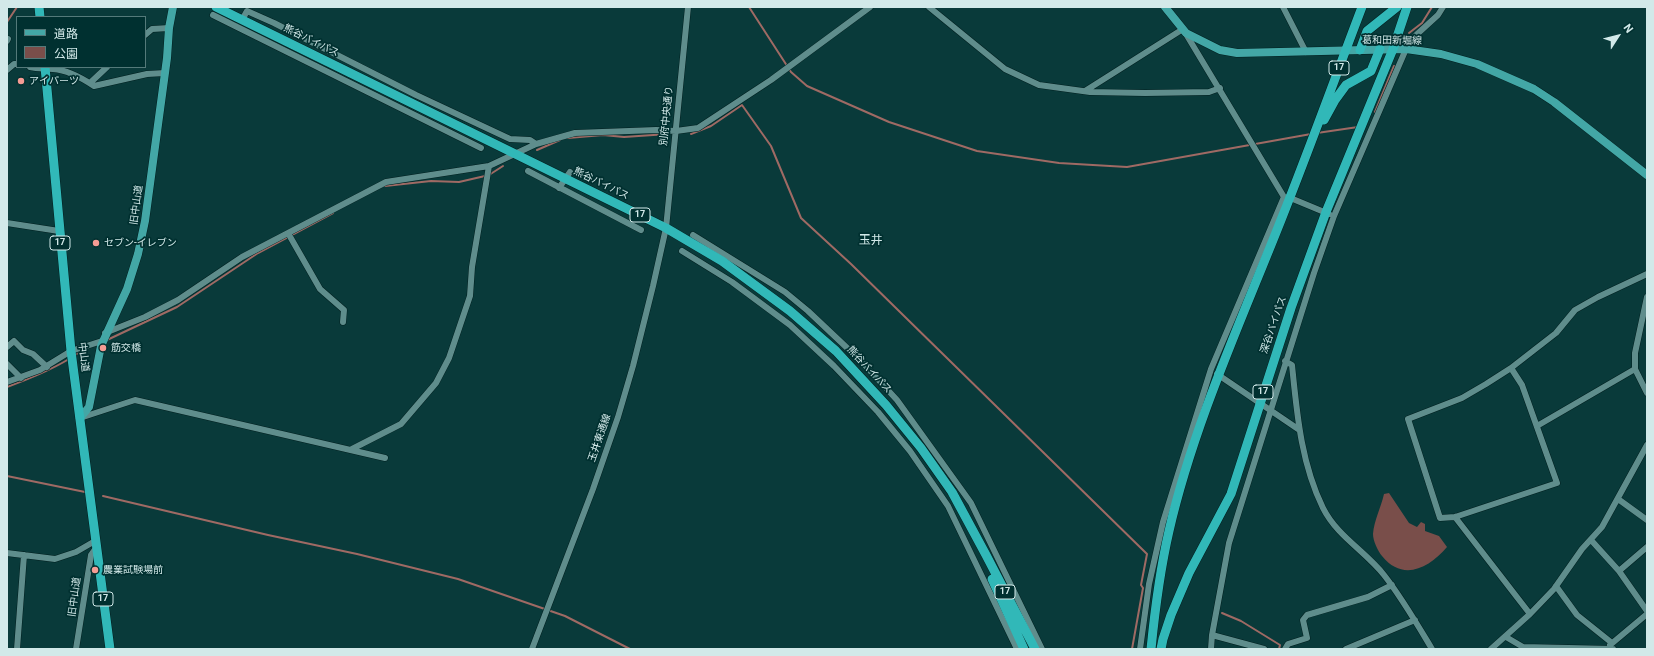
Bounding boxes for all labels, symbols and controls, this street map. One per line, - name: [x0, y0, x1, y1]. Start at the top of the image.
- legend: [16, 16, 146, 68]
- north arrow: [1598, 16, 1638, 56]
- street label: 熊谷バイパス: [281, 22, 341, 60]
- text: N: [1621, 22, 1636, 36]
- text: 道路: [54, 27, 78, 41]
- street label: 葛和田新堀線: [1362, 34, 1422, 48]
- text: 公園: [54, 47, 78, 61]
- road number: 17: [1329, 61, 1349, 75]
- place label: アイパーツ: [29, 75, 79, 87]
- marker: アイパーツ: [16, 76, 26, 86]
- street label: 別府中央通り: [658, 86, 676, 146]
- street label: 熊谷バイパス: [571, 165, 631, 203]
- street label: 旧中山道: [128, 184, 146, 226]
- road number: 17: [630, 208, 650, 222]
- district label: 玉井: [859, 234, 883, 248]
- road number: 17: [50, 236, 70, 250]
- place label: セブン-イレブン: [104, 237, 177, 249]
- marker: セブン-イレブン: [91, 238, 101, 248]
- street label: 深谷バイパス: [1259, 295, 1289, 355]
- street label: 中山道: [75, 341, 91, 373]
- place label: 筋交橋: [111, 342, 141, 354]
- marker: 筋交橋: [98, 343, 108, 353]
- street label: 熊谷バイパス: [844, 344, 894, 396]
- road number: 17: [1253, 385, 1273, 399]
- street label: 玉井東通線: [586, 412, 614, 464]
- place label: 農業試験場前: [103, 564, 163, 576]
- marker: 農業試験場前: [90, 565, 100, 575]
- street label: 旧中山道: [66, 576, 84, 618]
- road number: 17: [995, 585, 1015, 599]
- road number: 17: [93, 592, 113, 606]

